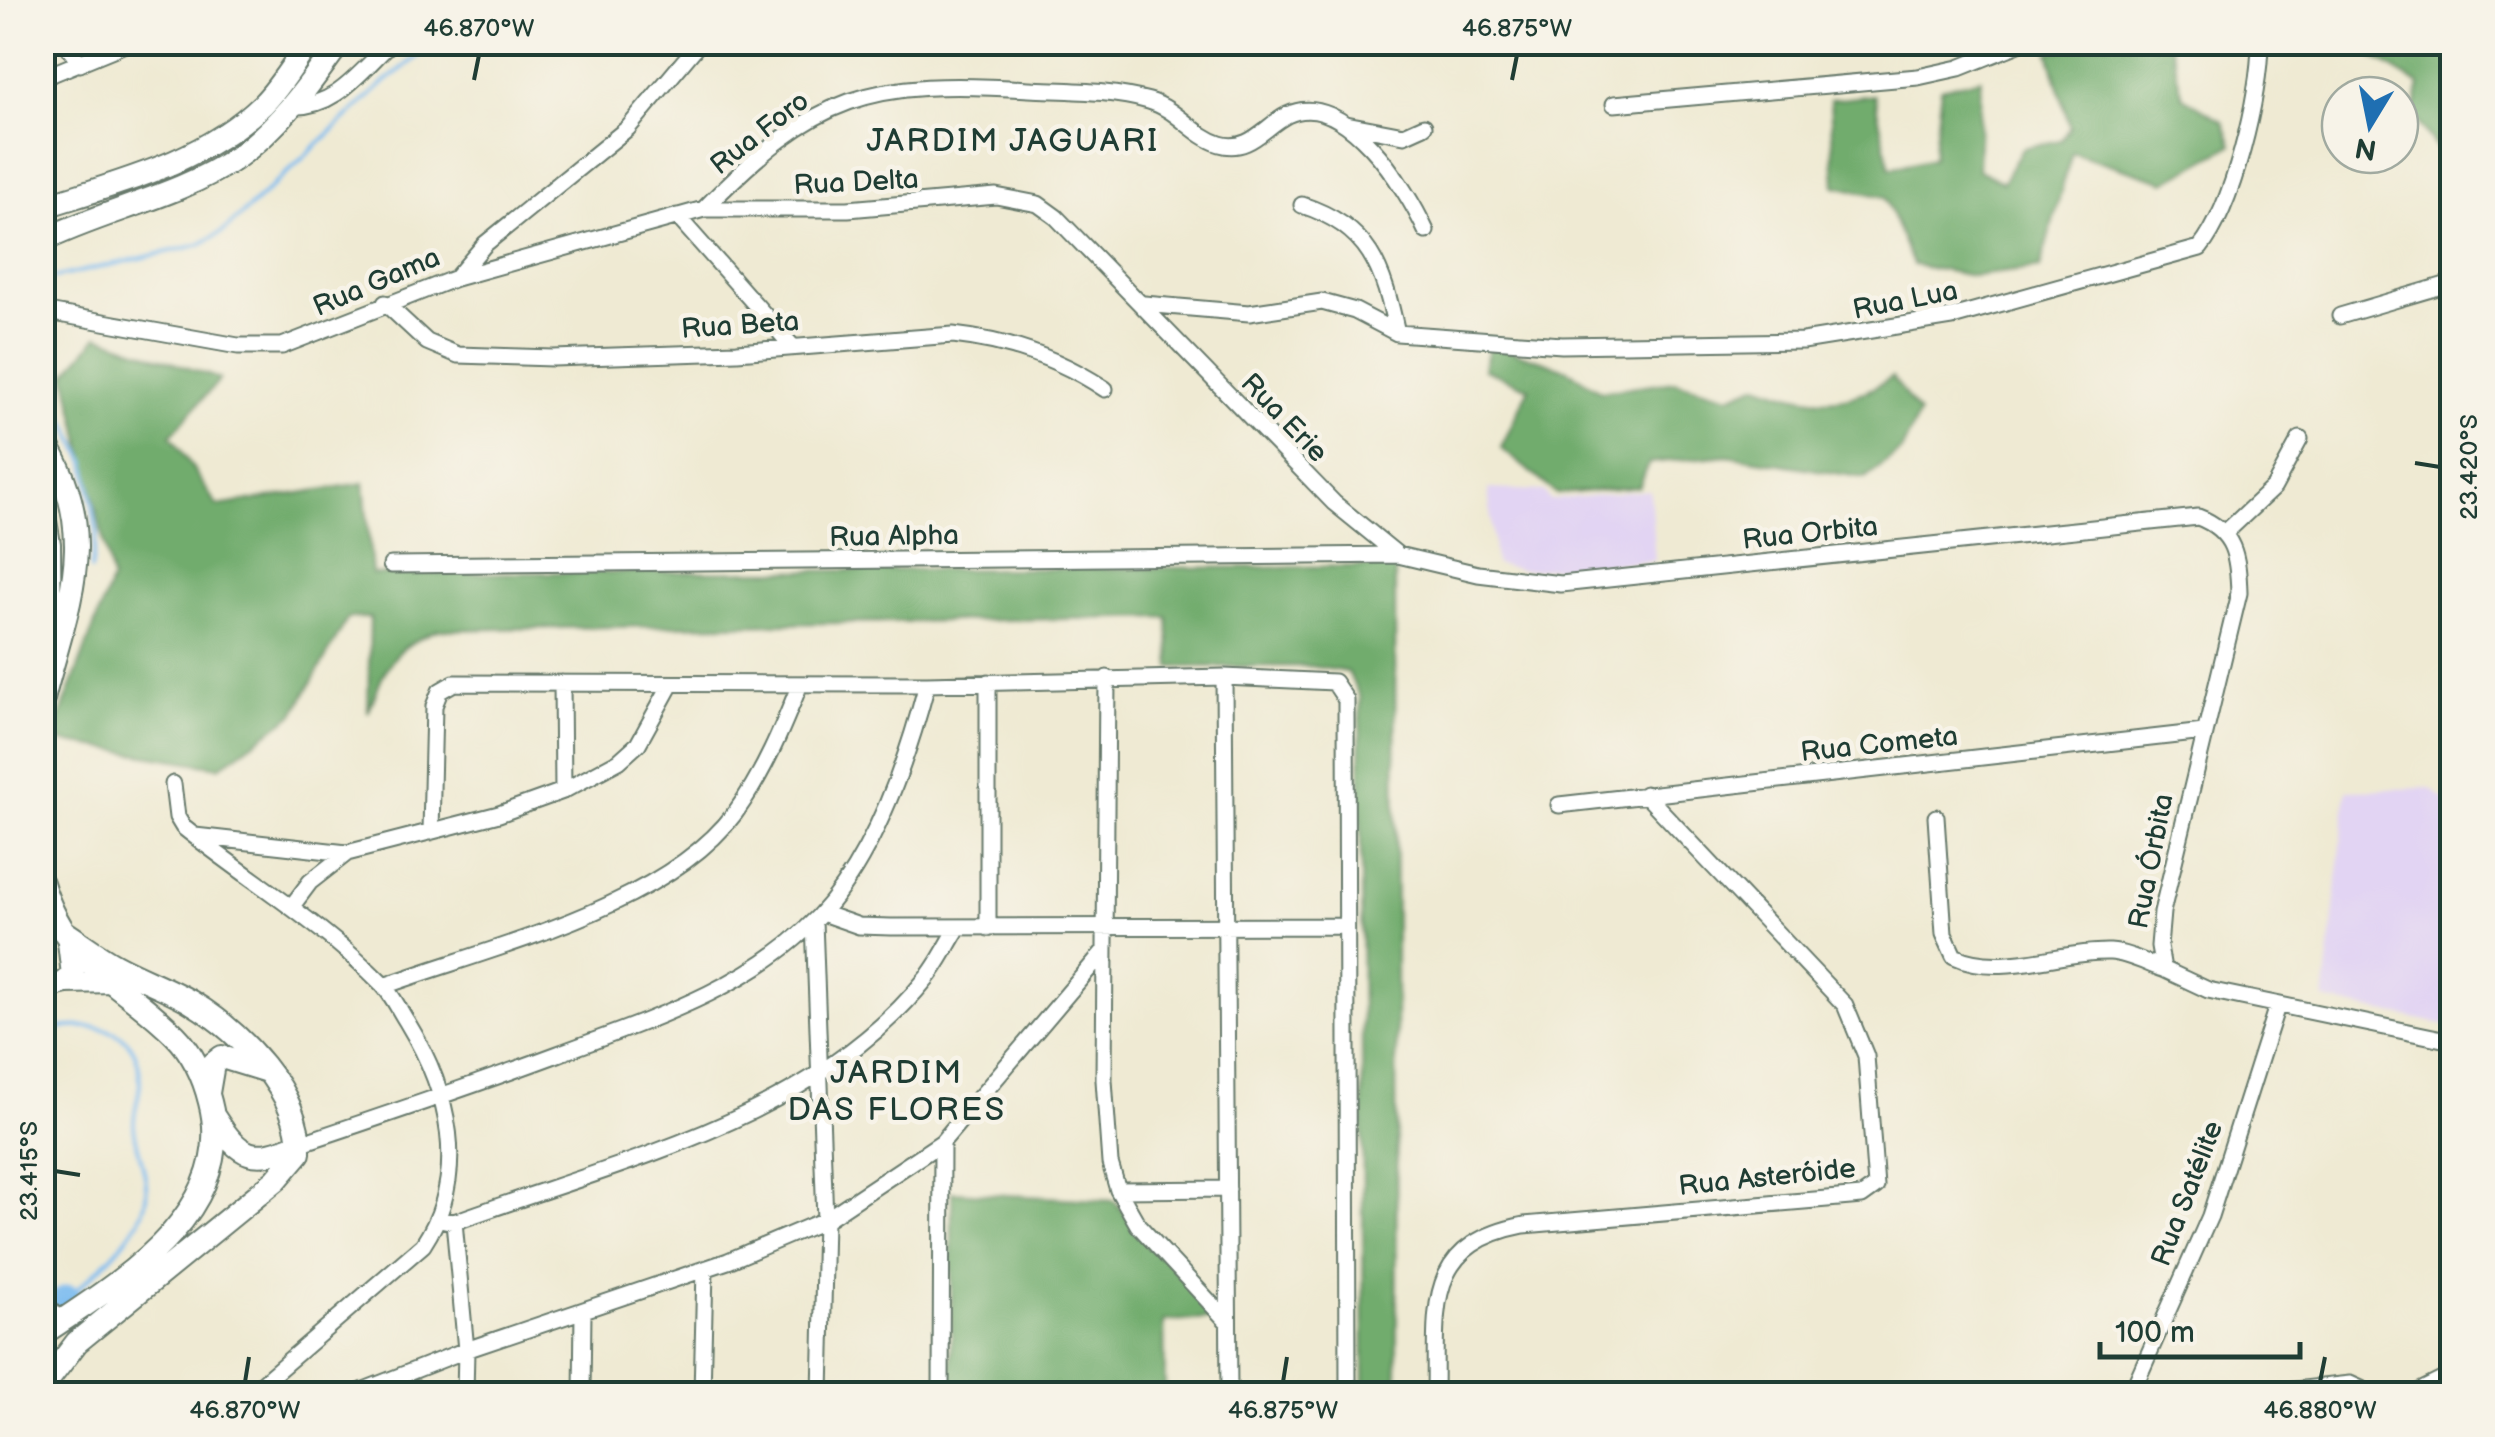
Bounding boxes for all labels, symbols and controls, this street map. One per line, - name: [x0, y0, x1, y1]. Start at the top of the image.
- text: 46.870°W: [423, 13, 535, 44]
- text: 46.875°W: [1462, 13, 1572, 44]
- north arrow: [2320, 75, 2420, 175]
- street label: Rua Foro: [704, 84, 816, 182]
- district label: JARDIM JAGUARI: [866, 122, 1160, 161]
- text: N: [2353, 130, 2379, 166]
- street label: Rua Delta: [793, 163, 920, 202]
- street label: Rua Gama: [308, 241, 445, 324]
- street label: Rua Lua: [1850, 274, 1961, 327]
- street label: Rua Beta: [680, 305, 800, 346]
- street label: Rua Erie: [1234, 367, 1334, 469]
- text: 23.420°S: [2454, 414, 2485, 520]
- street label: Rua Orbita: [1741, 510, 1880, 557]
- street label: Rua Alpha: [829, 519, 959, 554]
- street label: Rua Cometa: [1799, 720, 1959, 769]
- street label: Rua Órbita: [2121, 791, 2181, 932]
- district label: JARDIM DAS FLORES: [787, 1054, 1007, 1130]
- street label: Rua Satélite: [2145, 1116, 2230, 1271]
- text: 23.415°S: [14, 1121, 45, 1221]
- street label: Rua Asteróide: [1677, 1152, 1857, 1203]
- scale bar: [2100, 1297, 2300, 1359]
- text: 100 m: [2115, 1315, 2195, 1351]
- text: 46.870°W: [189, 1395, 301, 1426]
- text: 46.875°W: [1228, 1395, 1338, 1426]
- text: 46.880°W: [2263, 1395, 2377, 1426]

